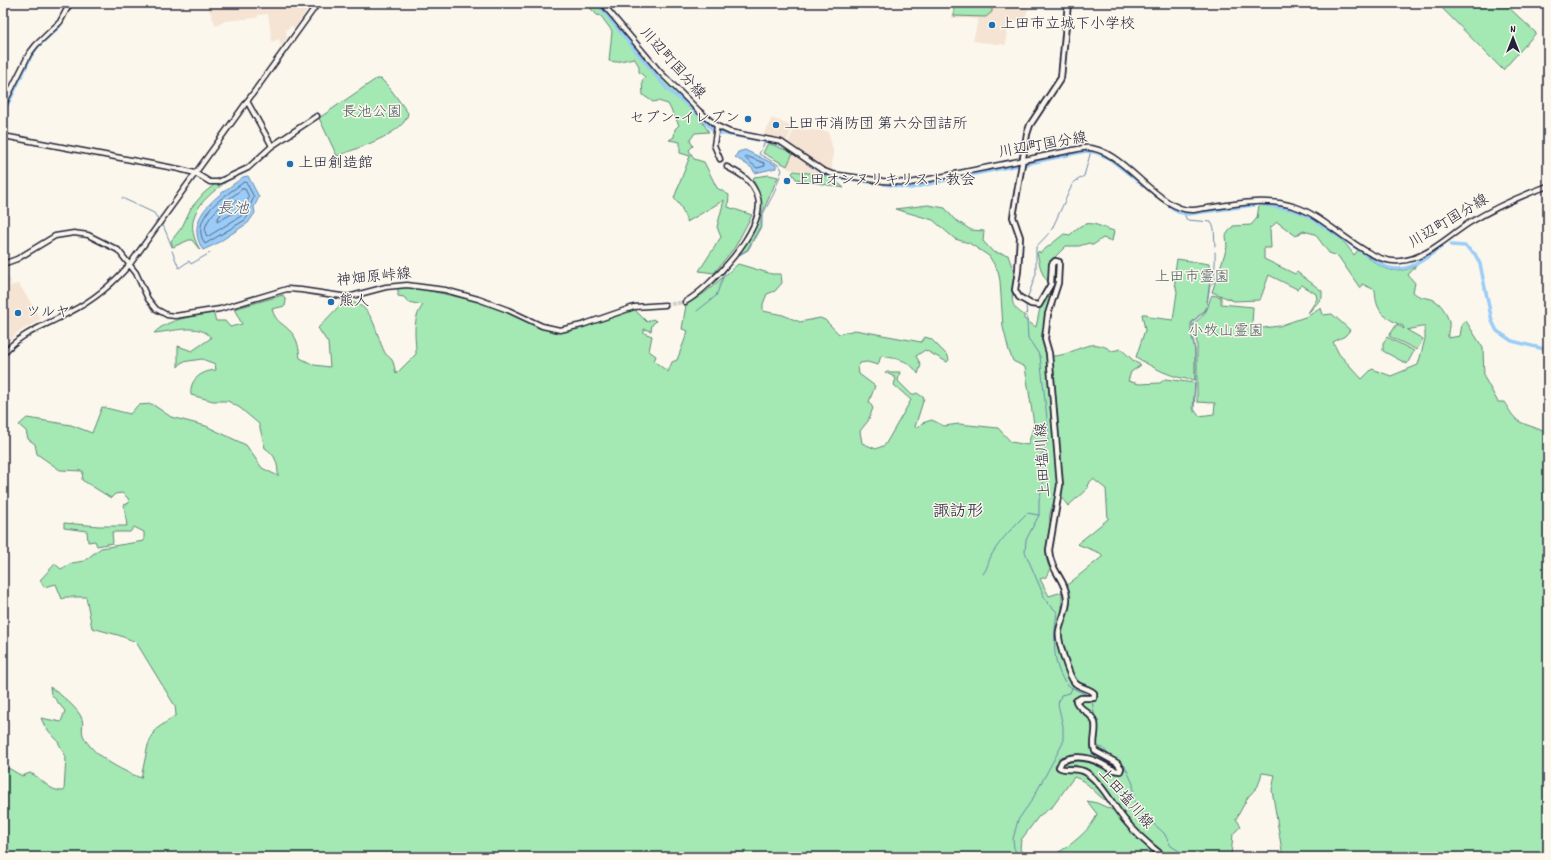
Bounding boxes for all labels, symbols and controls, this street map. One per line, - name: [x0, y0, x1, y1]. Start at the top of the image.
- place label: 上田市立城下小学校: [1000, 14, 1135, 36]
- north arrow: [1493, 18, 1533, 58]
- marker: 上田市立城下小学校: [987, 20, 997, 30]
- text: N: [1510, 22, 1516, 38]
- street label: 川辺町国分線: [634, 23, 710, 105]
- park label: 長池公園: [342, 102, 402, 124]
- place label: セブン-イレブン: [630, 108, 740, 130]
- marker: セブン-イレブン: [743, 114, 753, 124]
- place label: 上田市消防団 第六分団詰所: [784, 114, 967, 136]
- marker: 上田市消防団 第六分団詰所: [771, 120, 781, 130]
- street label: 川辺町国分線: [997, 127, 1089, 165]
- place label: 上田創造館: [298, 153, 373, 175]
- marker: 上田創造館: [285, 159, 295, 169]
- place label: 上田オンヌリキリスト教会: [795, 170, 976, 192]
- marker: 上田オンヌリキリスト教会: [782, 176, 792, 186]
- street label: 川辺町国分線: [1405, 189, 1493, 255]
- water label: 長池: [217, 198, 250, 221]
- street label: 神畑原峠線: [336, 263, 412, 293]
- park label: 上田市霊園: [1154, 267, 1230, 289]
- place label: 熊人: [339, 291, 369, 313]
- marker: 熊人: [326, 297, 336, 307]
- place label: ツルヤ: [26, 302, 70, 324]
- marker: ツルヤ: [13, 308, 23, 318]
- park label: 小牧山霊園: [1188, 321, 1264, 343]
- street label: 上田塩川線: [1031, 422, 1057, 498]
- district label: 諏訪形: [933, 501, 984, 525]
- street label: 上田塩川線: [1092, 763, 1158, 835]

